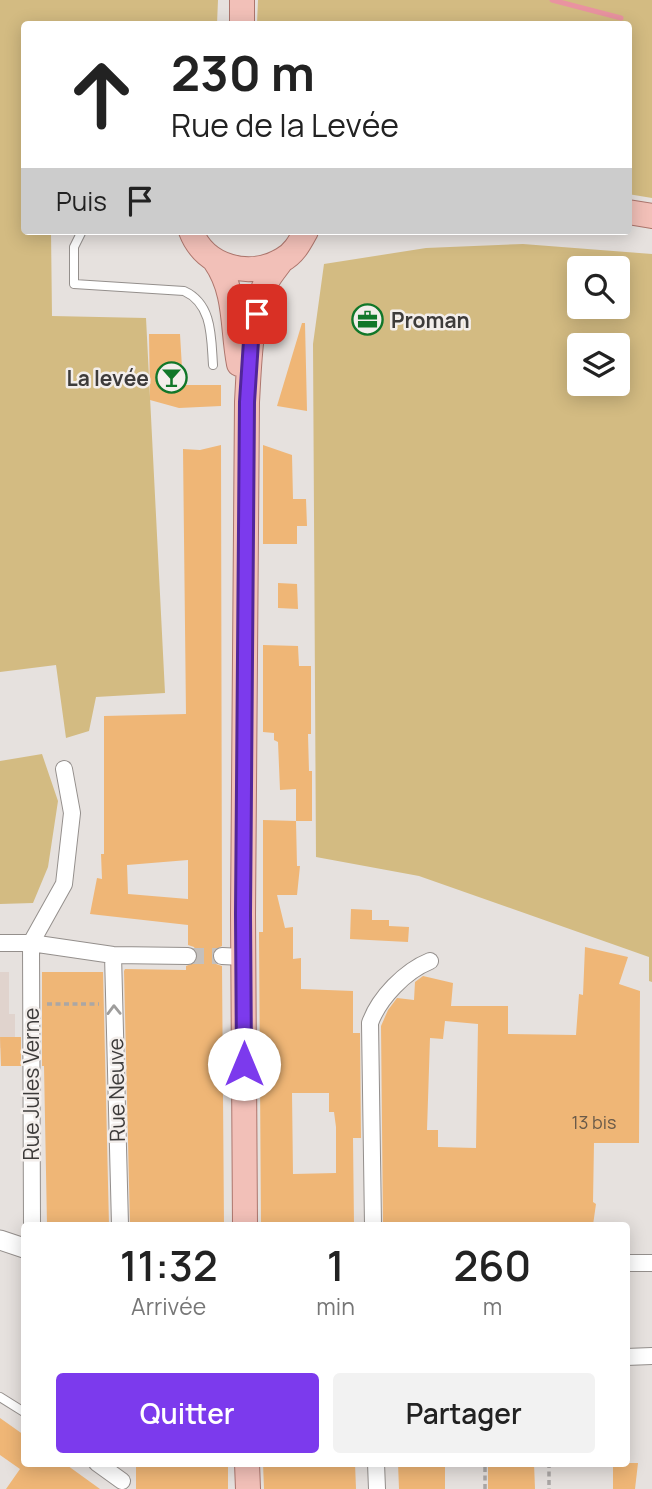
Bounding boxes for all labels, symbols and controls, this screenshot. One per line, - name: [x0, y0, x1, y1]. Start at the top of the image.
- text: 230 m: [171, 39, 315, 106]
- icon: ahead: [56, 49, 147, 140]
- text: Rue de la Levée: [171, 103, 399, 147]
- icon: arrive: [121, 182, 159, 220]
- text: Puis: [56, 183, 107, 219]
- map controls: [567, 256, 630, 396]
- button: search: [567, 256, 630, 319]
- pin: [227, 284, 287, 344]
- icon: arrive: [238, 295, 276, 333]
- office icon: Proman: [351, 303, 385, 337]
- place label: Proman: [391, 306, 470, 334]
- button: layers: [567, 333, 630, 396]
- bar icon: La levée: [155, 361, 189, 395]
- place label: La levée: [66, 364, 149, 392]
- one-way arrow: [107, 1004, 122, 1015]
- street label: Rue Jules Verne: [17, 1008, 45, 1160]
- position arrow: [207, 1027, 281, 1101]
- street label: Rue Neuve: [101, 1038, 131, 1142]
- house number: 13 bis: [572, 1110, 616, 1134]
- text: 11:32: [120, 1236, 218, 1294]
- text: 1: [327, 1236, 344, 1294]
- text: 260: [454, 1236, 531, 1294]
- text: Arrivée: [131, 1290, 206, 1322]
- text: min: [316, 1290, 355, 1322]
- text: m: [483, 1290, 502, 1322]
- button: Quitter: [56, 1373, 319, 1453]
- button: Partager: [333, 1373, 595, 1453]

